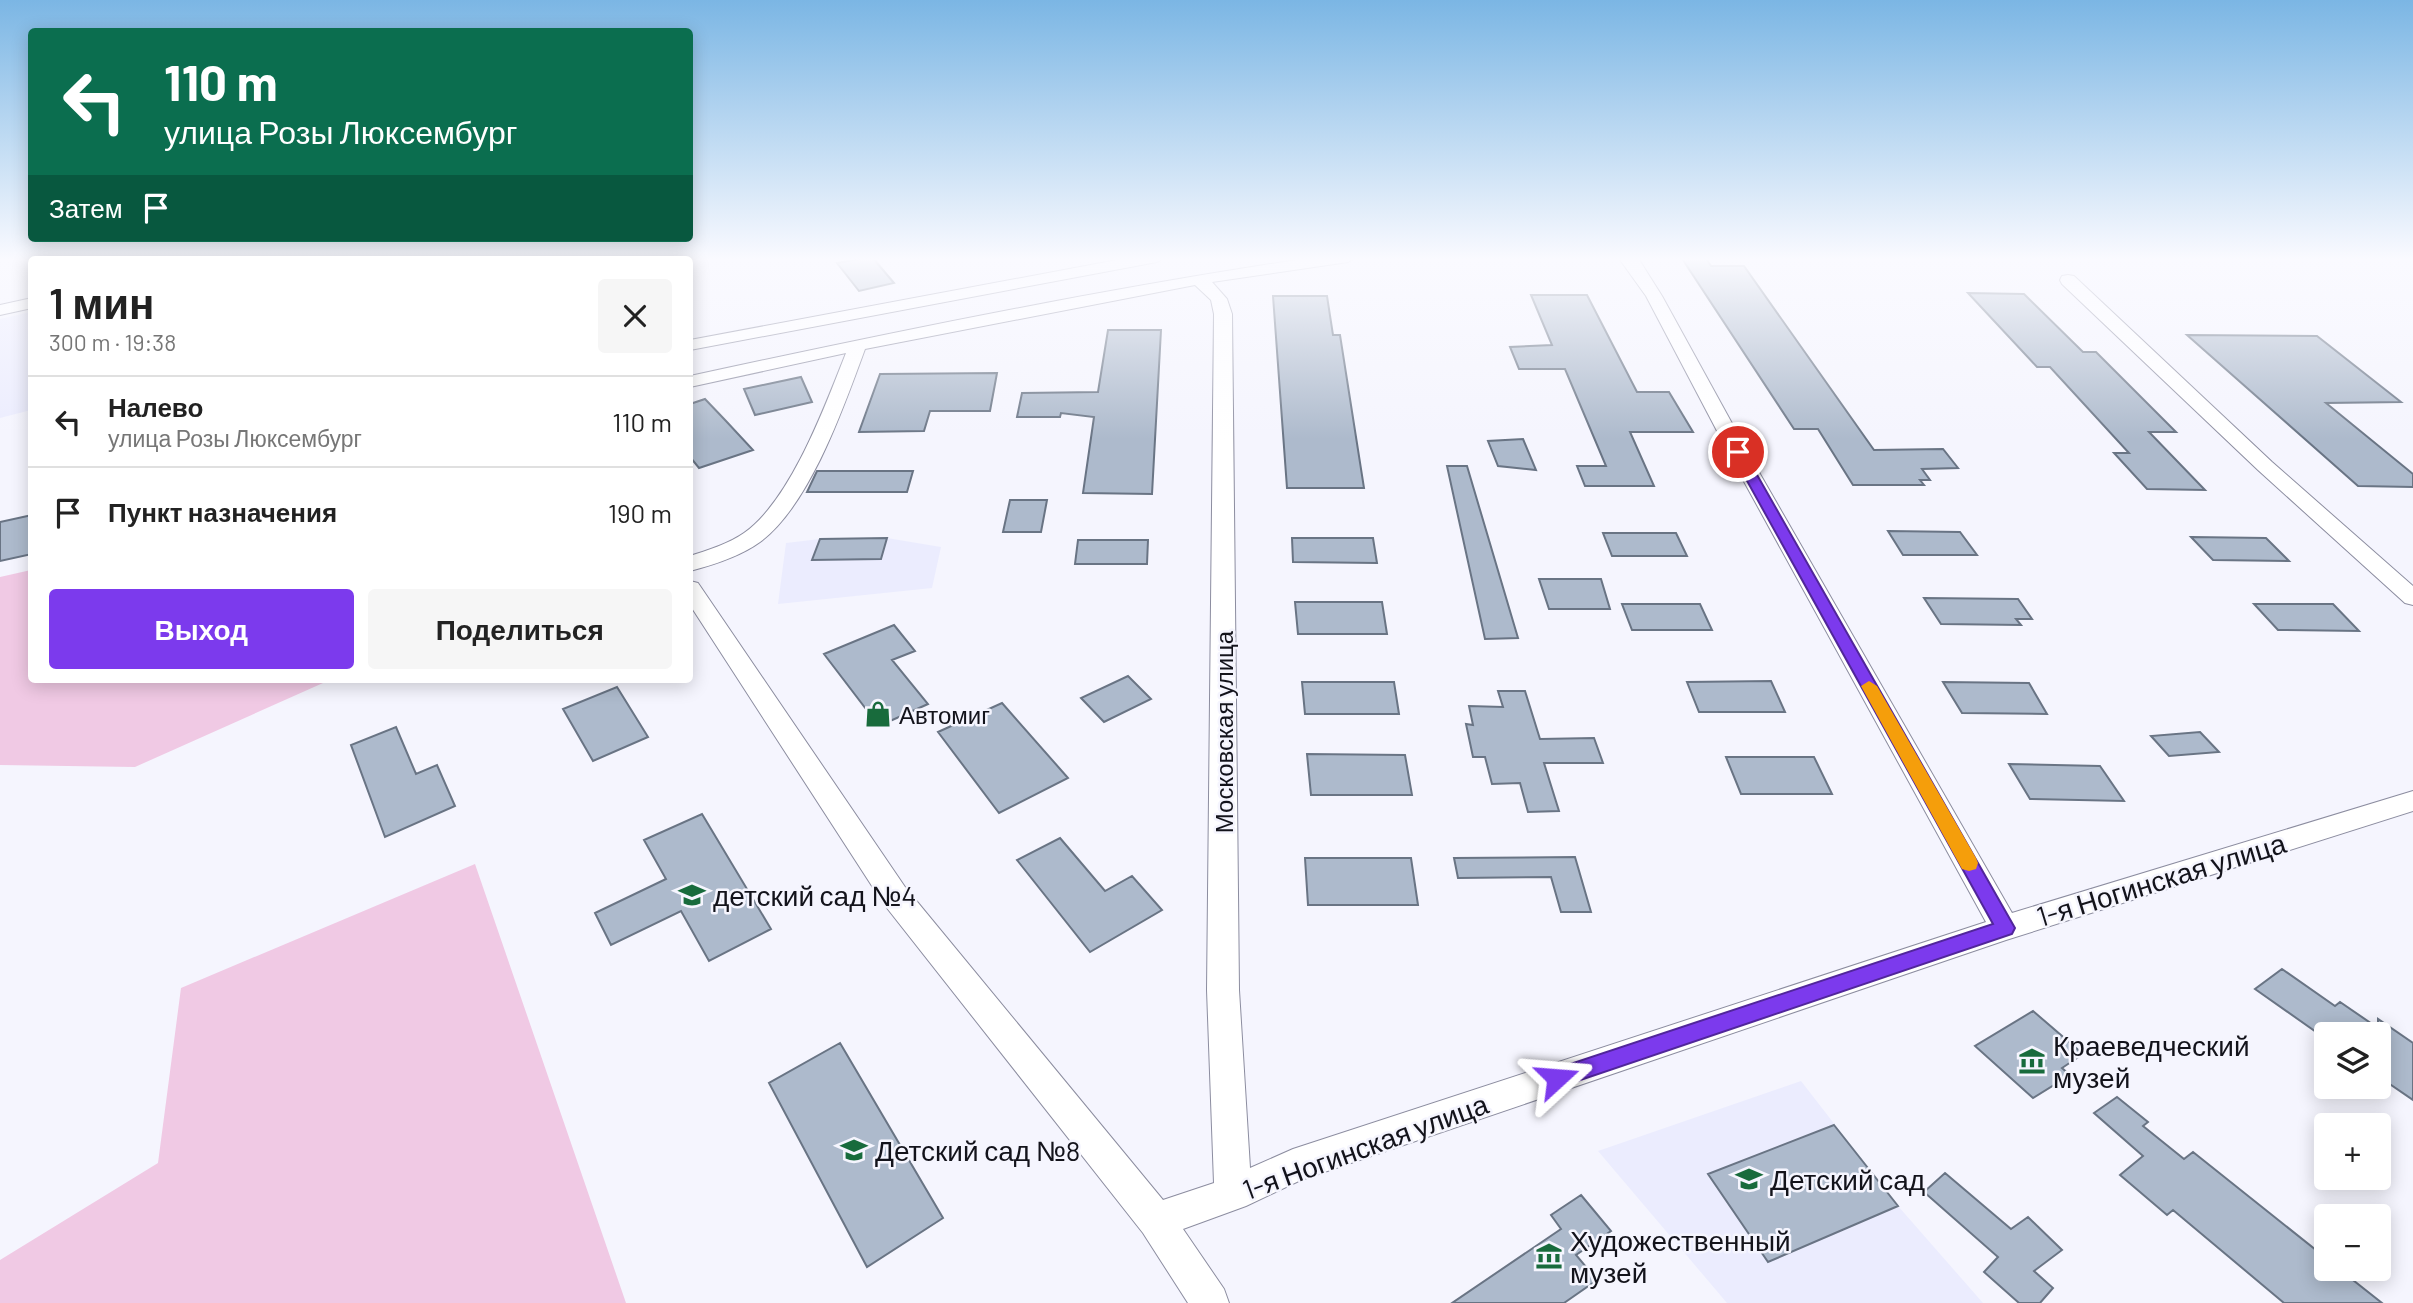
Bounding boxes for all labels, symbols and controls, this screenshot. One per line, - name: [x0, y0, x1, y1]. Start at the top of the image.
- text: 110 m: [164, 52, 278, 111]
- icon: left: [49, 56, 140, 147]
- text: улица Розы Люксембург: [164, 112, 517, 150]
- icon: arrive: [137, 189, 175, 227]
- text: Затем: [49, 192, 123, 223]
- text: 1 мин: [49, 277, 154, 327]
- button: close: [598, 279, 672, 353]
- text: 300 m · 19:38: [49, 328, 176, 356]
- text: Налево: [108, 391, 203, 422]
- icon: left: [49, 403, 87, 441]
- text: 110 m: [612, 406, 672, 437]
- pin: [1708, 422, 1768, 482]
- text: улица Розы Люксембург: [108, 424, 362, 452]
- icon: arrive: [1719, 433, 1757, 471]
- icon: arrive: [49, 494, 87, 532]
- text: Пункт назначения: [108, 496, 337, 527]
- text: 190 m: [608, 497, 672, 528]
- button: Выход: [49, 589, 354, 669]
- button: Поделиться: [368, 589, 672, 669]
- street label: Московская улица: [1209, 630, 1238, 833]
- shop icon: Автомиг: [863, 699, 893, 729]
- place label: Автомиг: [899, 700, 990, 729]
- street label: 1-я Ногинская улица: [2032, 825, 2290, 933]
- place label: детский сад №4: [713, 878, 917, 912]
- school or university icon: детский сад №4: [677, 880, 707, 910]
- map controls: [2314, 1022, 2391, 1281]
- button: layers: [2314, 1022, 2391, 1099]
- place label: Краеведческий музей: [2053, 1028, 2250, 1094]
- position arrow: [1520, 1041, 1594, 1115]
- museum icon: Краеведческий музей: [2017, 1046, 2047, 1076]
- street label: 1-я Ногинская улица: [1238, 1086, 1493, 1206]
- button: +: [2314, 1113, 2391, 1190]
- place label: Детский сад №8: [875, 1133, 1080, 1167]
- school or university icon: Детский сад №8: [839, 1135, 869, 1165]
- place label: Детский сад: [1770, 1162, 1925, 1196]
- school or university icon: Детский сад: [1734, 1164, 1764, 1194]
- button: −: [2314, 1204, 2391, 1281]
- place label: Художественный музей: [1570, 1223, 1791, 1289]
- museum icon: Художественный музей: [1534, 1241, 1564, 1271]

